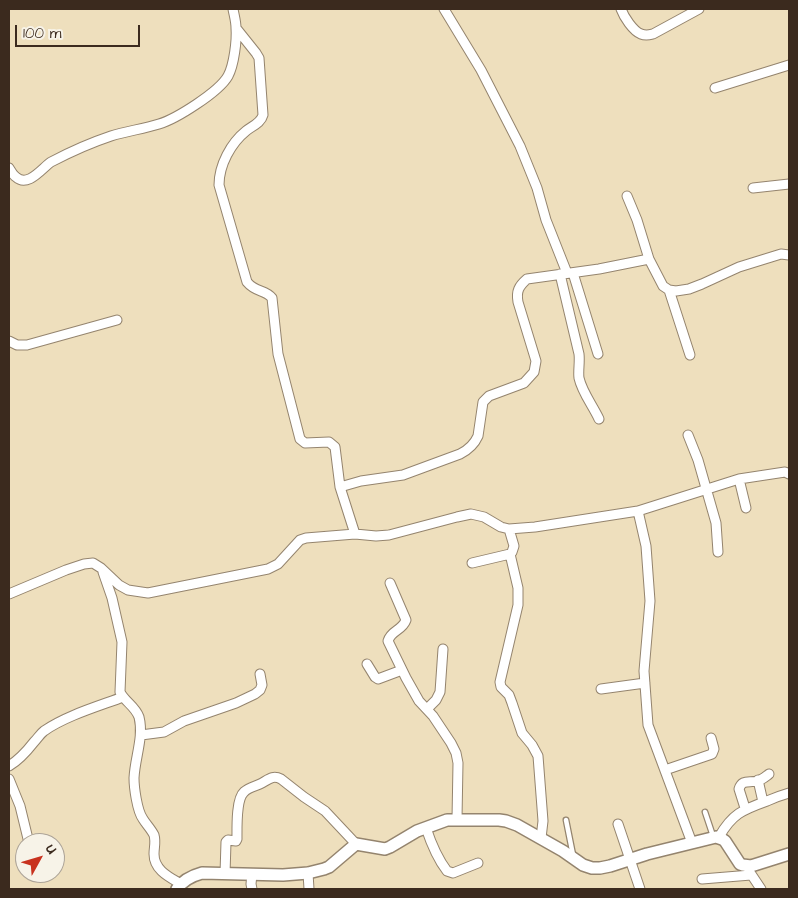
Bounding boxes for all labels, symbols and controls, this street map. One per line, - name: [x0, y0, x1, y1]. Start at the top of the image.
- scale bar: [18, 15, 142, 47]
- text: 100 m: [23, 23, 62, 44]
- north arrow: [15, 833, 65, 883]
- text: U: [41, 840, 61, 859]

